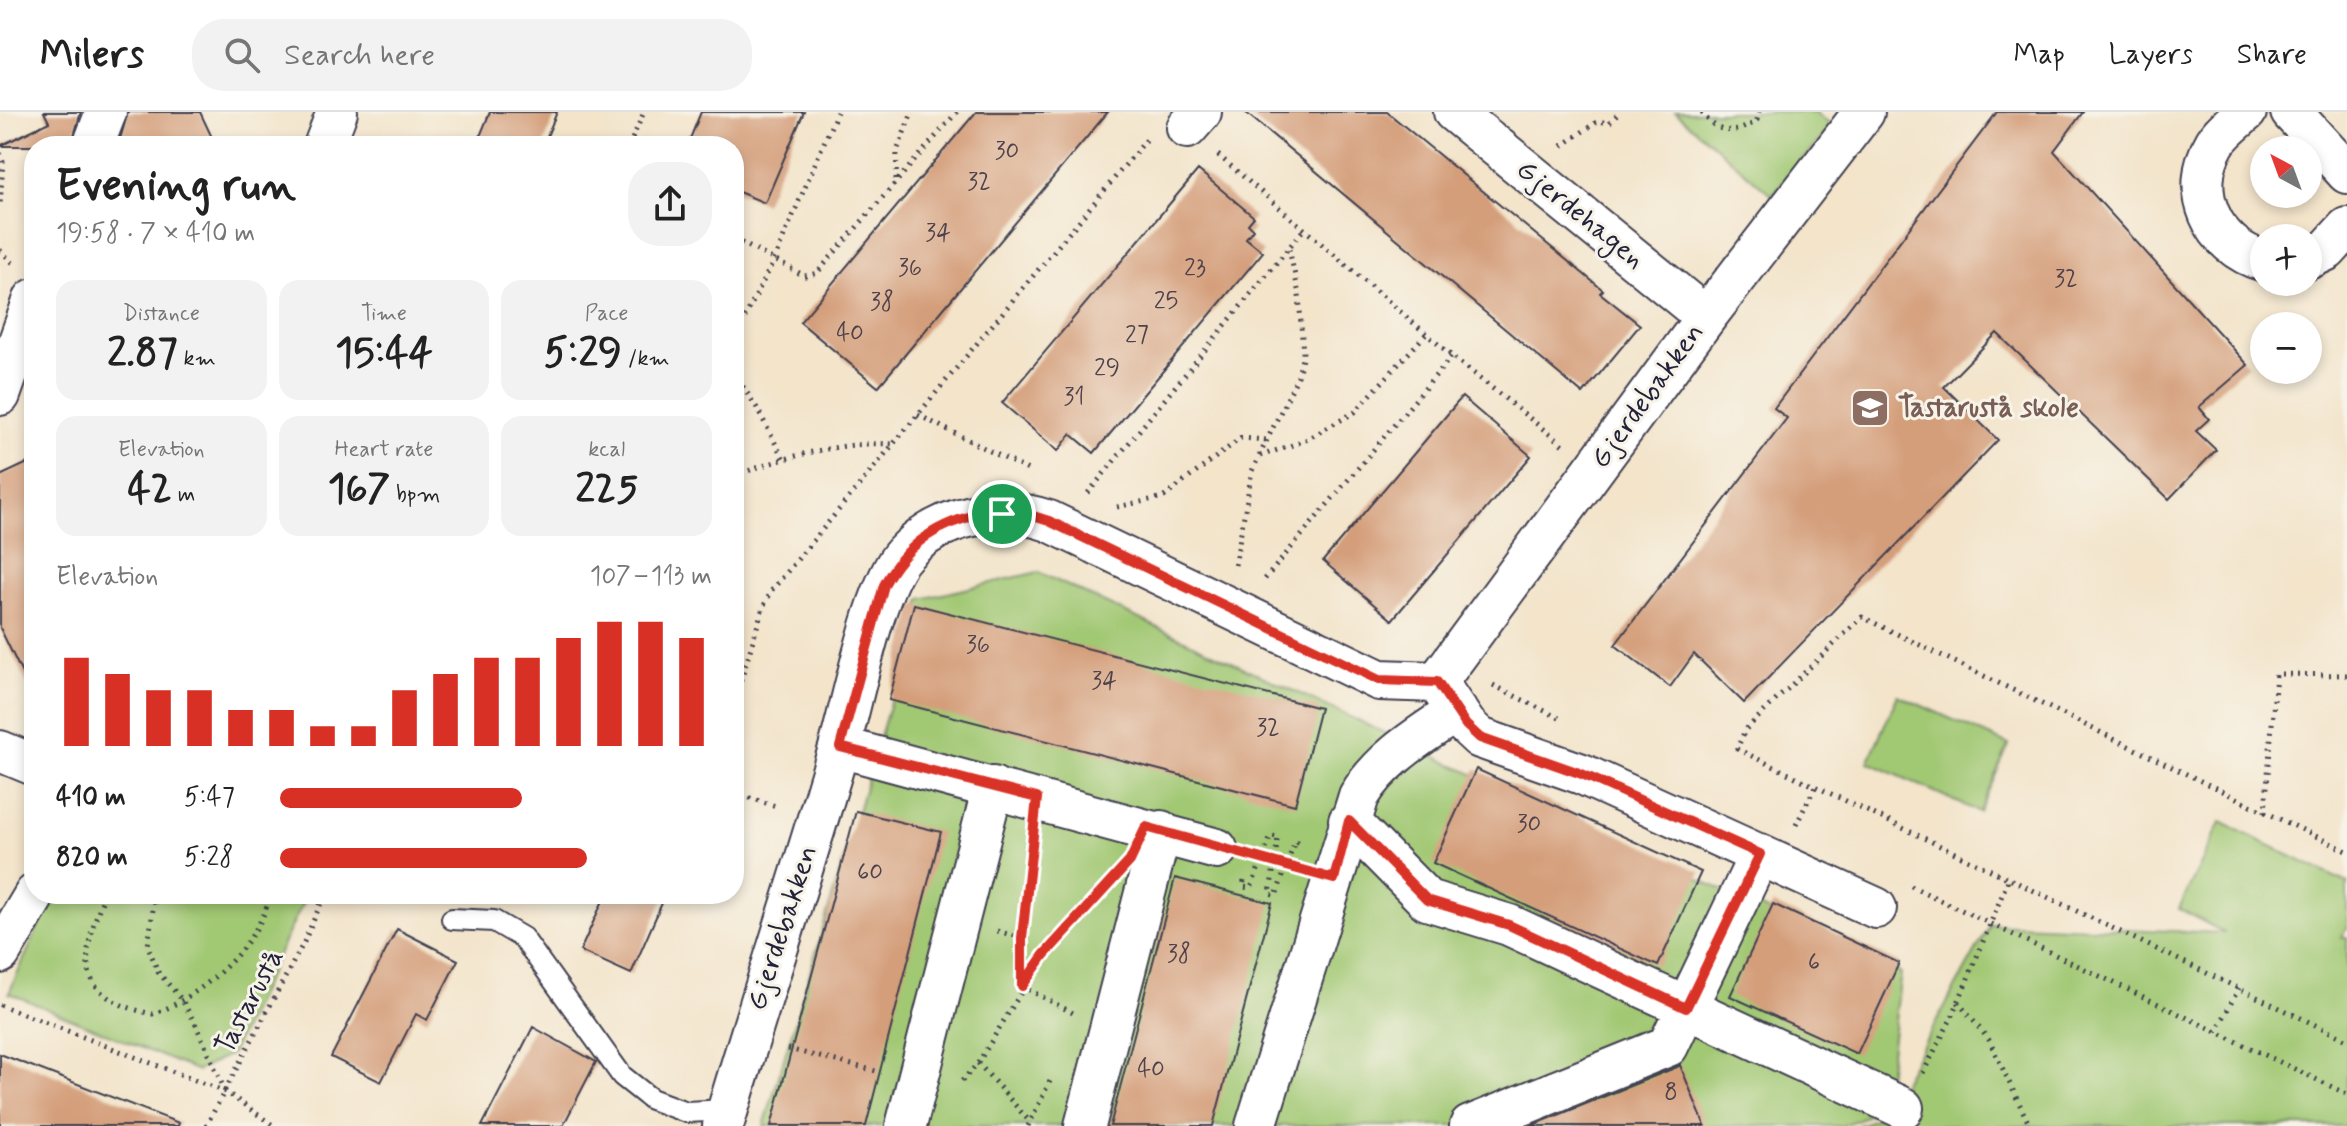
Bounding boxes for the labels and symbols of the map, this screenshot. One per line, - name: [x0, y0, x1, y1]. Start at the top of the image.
- house number: 30: [995, 136, 1019, 167]
- north arrow: [2250, 136, 2322, 208]
- street label: Gjerdehagen: [1507, 152, 1652, 280]
- house number: 32: [967, 167, 991, 198]
- house number: 34: [925, 218, 951, 249]
- house number: 36: [898, 253, 922, 284]
- house number: 23: [1184, 253, 1206, 284]
- house number: 32: [2054, 264, 2078, 295]
- house number: 25: [1154, 286, 1178, 317]
- house number: 38: [870, 287, 894, 318]
- street label: Gjerdebakken: [1583, 316, 1713, 476]
- house number: 40: [836, 318, 864, 349]
- house number: 27: [1125, 320, 1149, 351]
- house number: 29: [1094, 353, 1120, 384]
- house number: 31: [1063, 382, 1085, 413]
- school or university icon: Tastarustå skole: [1849, 387, 1891, 429]
- place label: Tastarustå skole: [1898, 390, 2079, 427]
- pin: [968, 480, 1036, 548]
- house number: 36: [966, 630, 990, 661]
- house number: 34: [1091, 666, 1117, 697]
- house number: 32: [1256, 713, 1280, 744]
- house number: 30: [1517, 809, 1541, 840]
- street label: Gjerdebakken: [739, 841, 827, 1015]
- house number: 60: [857, 857, 883, 888]
- house number: 38: [1167, 939, 1191, 970]
- street label: Tastarustå: [207, 943, 293, 1061]
- house number: 6: [1808, 947, 1820, 978]
- house number: 40: [1137, 1054, 1165, 1085]
- house number: 8: [1664, 1077, 1678, 1108]

